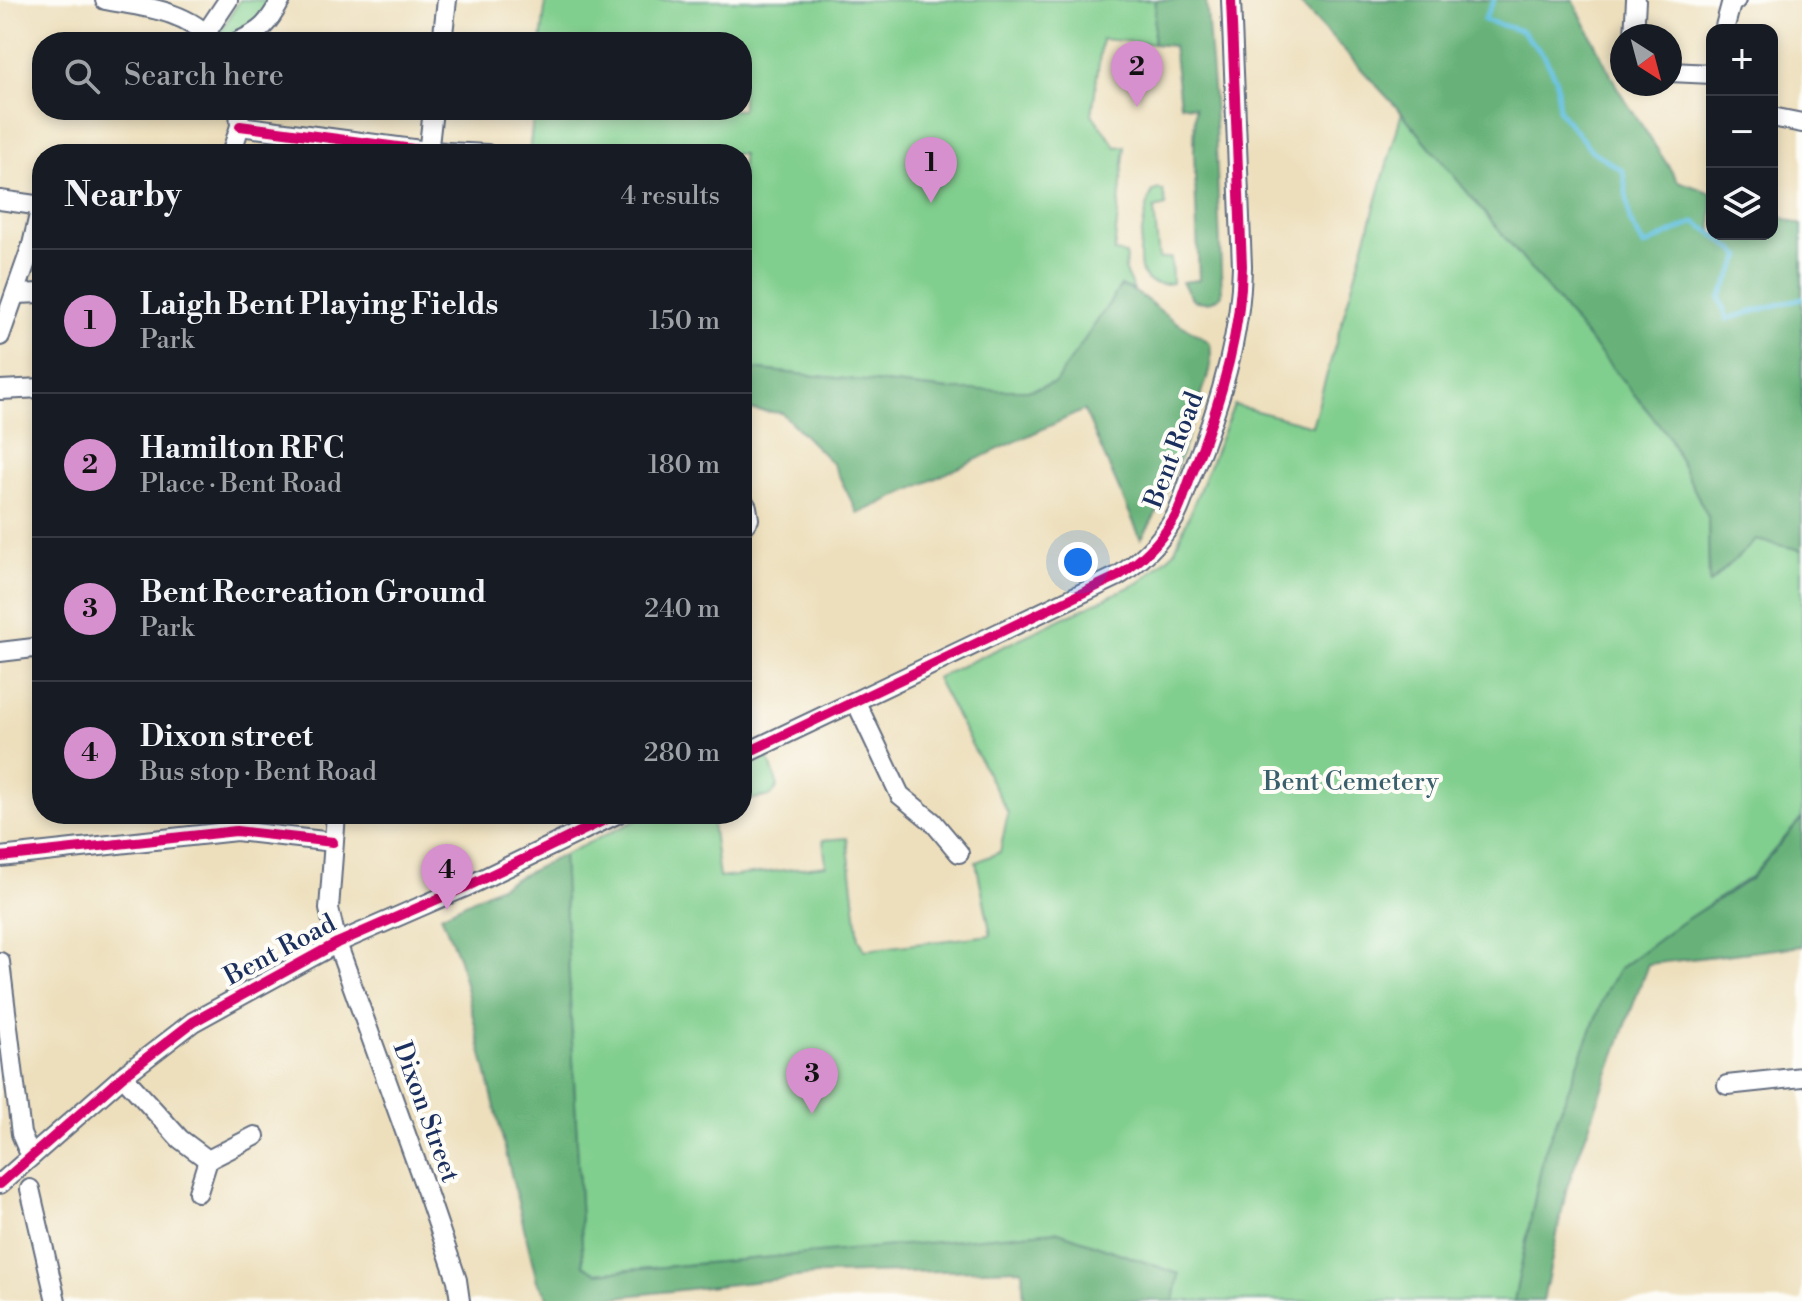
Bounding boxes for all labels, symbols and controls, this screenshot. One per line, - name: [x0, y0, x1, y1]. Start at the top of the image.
- north arrow: [1610, 24, 1682, 96]
- map controls: [1706, 24, 1778, 240]
- button: +: [1706, 24, 1778, 96]
- search box: [32, 32, 752, 120]
- pin: 2: [1111, 41, 1163, 107]
- icon: search: [60, 54, 104, 98]
- text: Search here: [124, 57, 284, 95]
- button: −: [1706, 96, 1778, 168]
- pin: 1: [905, 137, 957, 203]
- button: layers: [1706, 168, 1778, 240]
- text: Nearby: [64, 175, 182, 217]
- text: 4 results: [621, 180, 720, 212]
- text: Laigh Bent Playing Fields: [140, 286, 498, 324]
- text: 1: [84, 305, 96, 337]
- text: 150 m: [649, 305, 720, 337]
- text: Park: [140, 324, 194, 356]
- street label: Bent Road: [1137, 387, 1211, 514]
- text: Hamilton RFC: [140, 430, 344, 468]
- text: 2: [82, 449, 98, 481]
- text: 180 m: [648, 449, 720, 481]
- text: Place · Bent Road: [140, 468, 342, 500]
- your location: [1058, 542, 1098, 582]
- text: Bent Recreation Ground: [140, 574, 486, 612]
- text: 3: [82, 593, 98, 625]
- text: 240 m: [644, 593, 720, 625]
- text: Park: [140, 612, 194, 644]
- text: Dixon street: [140, 718, 313, 756]
- text: 4: [81, 737, 99, 769]
- text: 280 m: [644, 737, 720, 769]
- text: Bus stop · Bent Road: [140, 756, 377, 788]
- park label: Bent Cemetery: [1262, 766, 1439, 798]
- pin: 4: [421, 844, 473, 910]
- street label: Bent Road: [218, 907, 341, 993]
- street label: Dixon Street: [386, 1037, 466, 1187]
- pin: 3: [786, 1048, 838, 1114]

